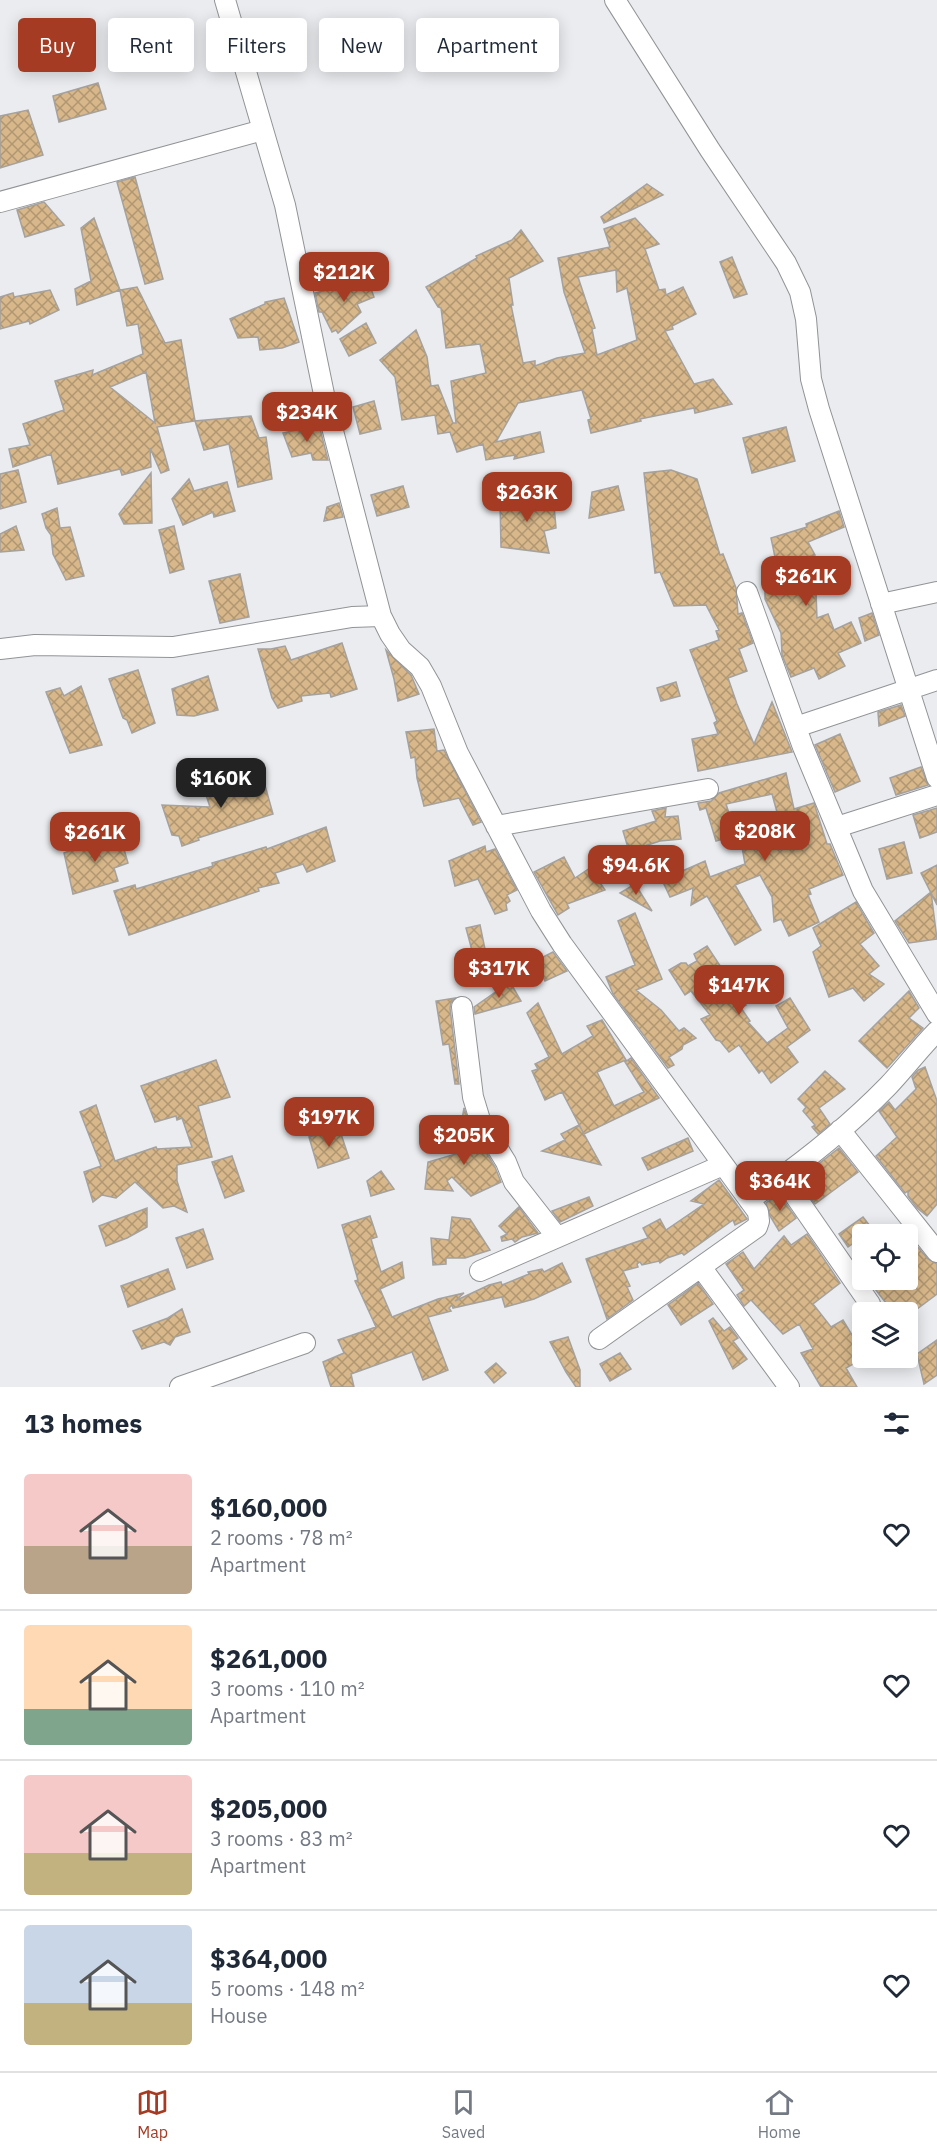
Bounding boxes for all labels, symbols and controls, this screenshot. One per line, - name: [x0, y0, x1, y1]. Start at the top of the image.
- chip: Buy: [18, 18, 96, 72]
- chip: Rent: [108, 18, 194, 72]
- chip: Filters: [206, 18, 307, 72]
- chip: New: [319, 18, 404, 72]
- chip: Apartment: [416, 18, 559, 72]
- pin: $212K: [302, 252, 386, 303]
- text: $212K: [313, 258, 375, 285]
- pin: $234K: [265, 392, 349, 443]
- text: $234K: [276, 398, 338, 425]
- pin: $263K: [485, 472, 569, 523]
- text: $263K: [496, 478, 558, 505]
- pin: $261K: [764, 556, 848, 607]
- text: $261K: [775, 562, 837, 589]
- pin: $160K: [179, 758, 263, 809]
- text: $160K: [190, 764, 252, 791]
- pin: $208K: [723, 811, 807, 862]
- pin: $261K: [53, 812, 137, 863]
- text: $208K: [734, 817, 796, 844]
- text: $261K: [64, 818, 126, 845]
- pin: $94.6K: [587, 845, 685, 896]
- text: $94.6K: [602, 851, 670, 878]
- pin: $317K: [457, 948, 541, 999]
- text: $317K: [468, 954, 530, 981]
- pin: $147K: [697, 965, 781, 1016]
- text: $147K: [708, 971, 770, 998]
- pin: $197K: [287, 1097, 371, 1148]
- text: $197K: [298, 1103, 360, 1130]
- pin: $205K: [422, 1115, 506, 1166]
- text: $205K: [433, 1121, 495, 1148]
- pin: $364K: [738, 1161, 822, 1212]
- text: $364K: [749, 1167, 811, 1194]
- map controls: [852, 1224, 918, 1368]
- button: locate: [852, 1224, 918, 1290]
- button: layers: [852, 1302, 918, 1368]
- text: 13 homes: [24, 1406, 142, 1440]
- icon: filters: [880, 1407, 913, 1440]
- text: $160,000: [210, 1490, 327, 1524]
- icon: home: [72, 1498, 144, 1570]
- icon: heart: [880, 1518, 913, 1551]
- text: 2 rooms · 78 m²: [210, 1524, 353, 1551]
- text: Apartment: [210, 1551, 306, 1578]
- text: $261,000: [210, 1641, 327, 1675]
- icon: home: [72, 1649, 144, 1721]
- icon: heart: [880, 1669, 913, 1702]
- text: 3 rooms · 110 m²: [210, 1675, 365, 1702]
- text: Apartment: [210, 1702, 306, 1729]
- text: $205,000: [210, 1791, 327, 1825]
- icon: home: [72, 1799, 144, 1871]
- icon: heart: [880, 1819, 913, 1852]
- text: 3 rooms · 83 m²: [210, 1825, 353, 1852]
- text: Apartment: [210, 1852, 306, 1879]
- text: $364,000: [210, 1941, 327, 1975]
- icon: home: [72, 1949, 144, 2021]
- icon: heart: [880, 1969, 913, 2002]
- text: 5 rooms · 148 m²: [210, 1975, 365, 2002]
- text: House: [210, 2002, 267, 2029]
- tab: Map: [136, 2086, 169, 2142]
- tab: Saved: [442, 2086, 485, 2142]
- tab: Home: [758, 2086, 801, 2142]

